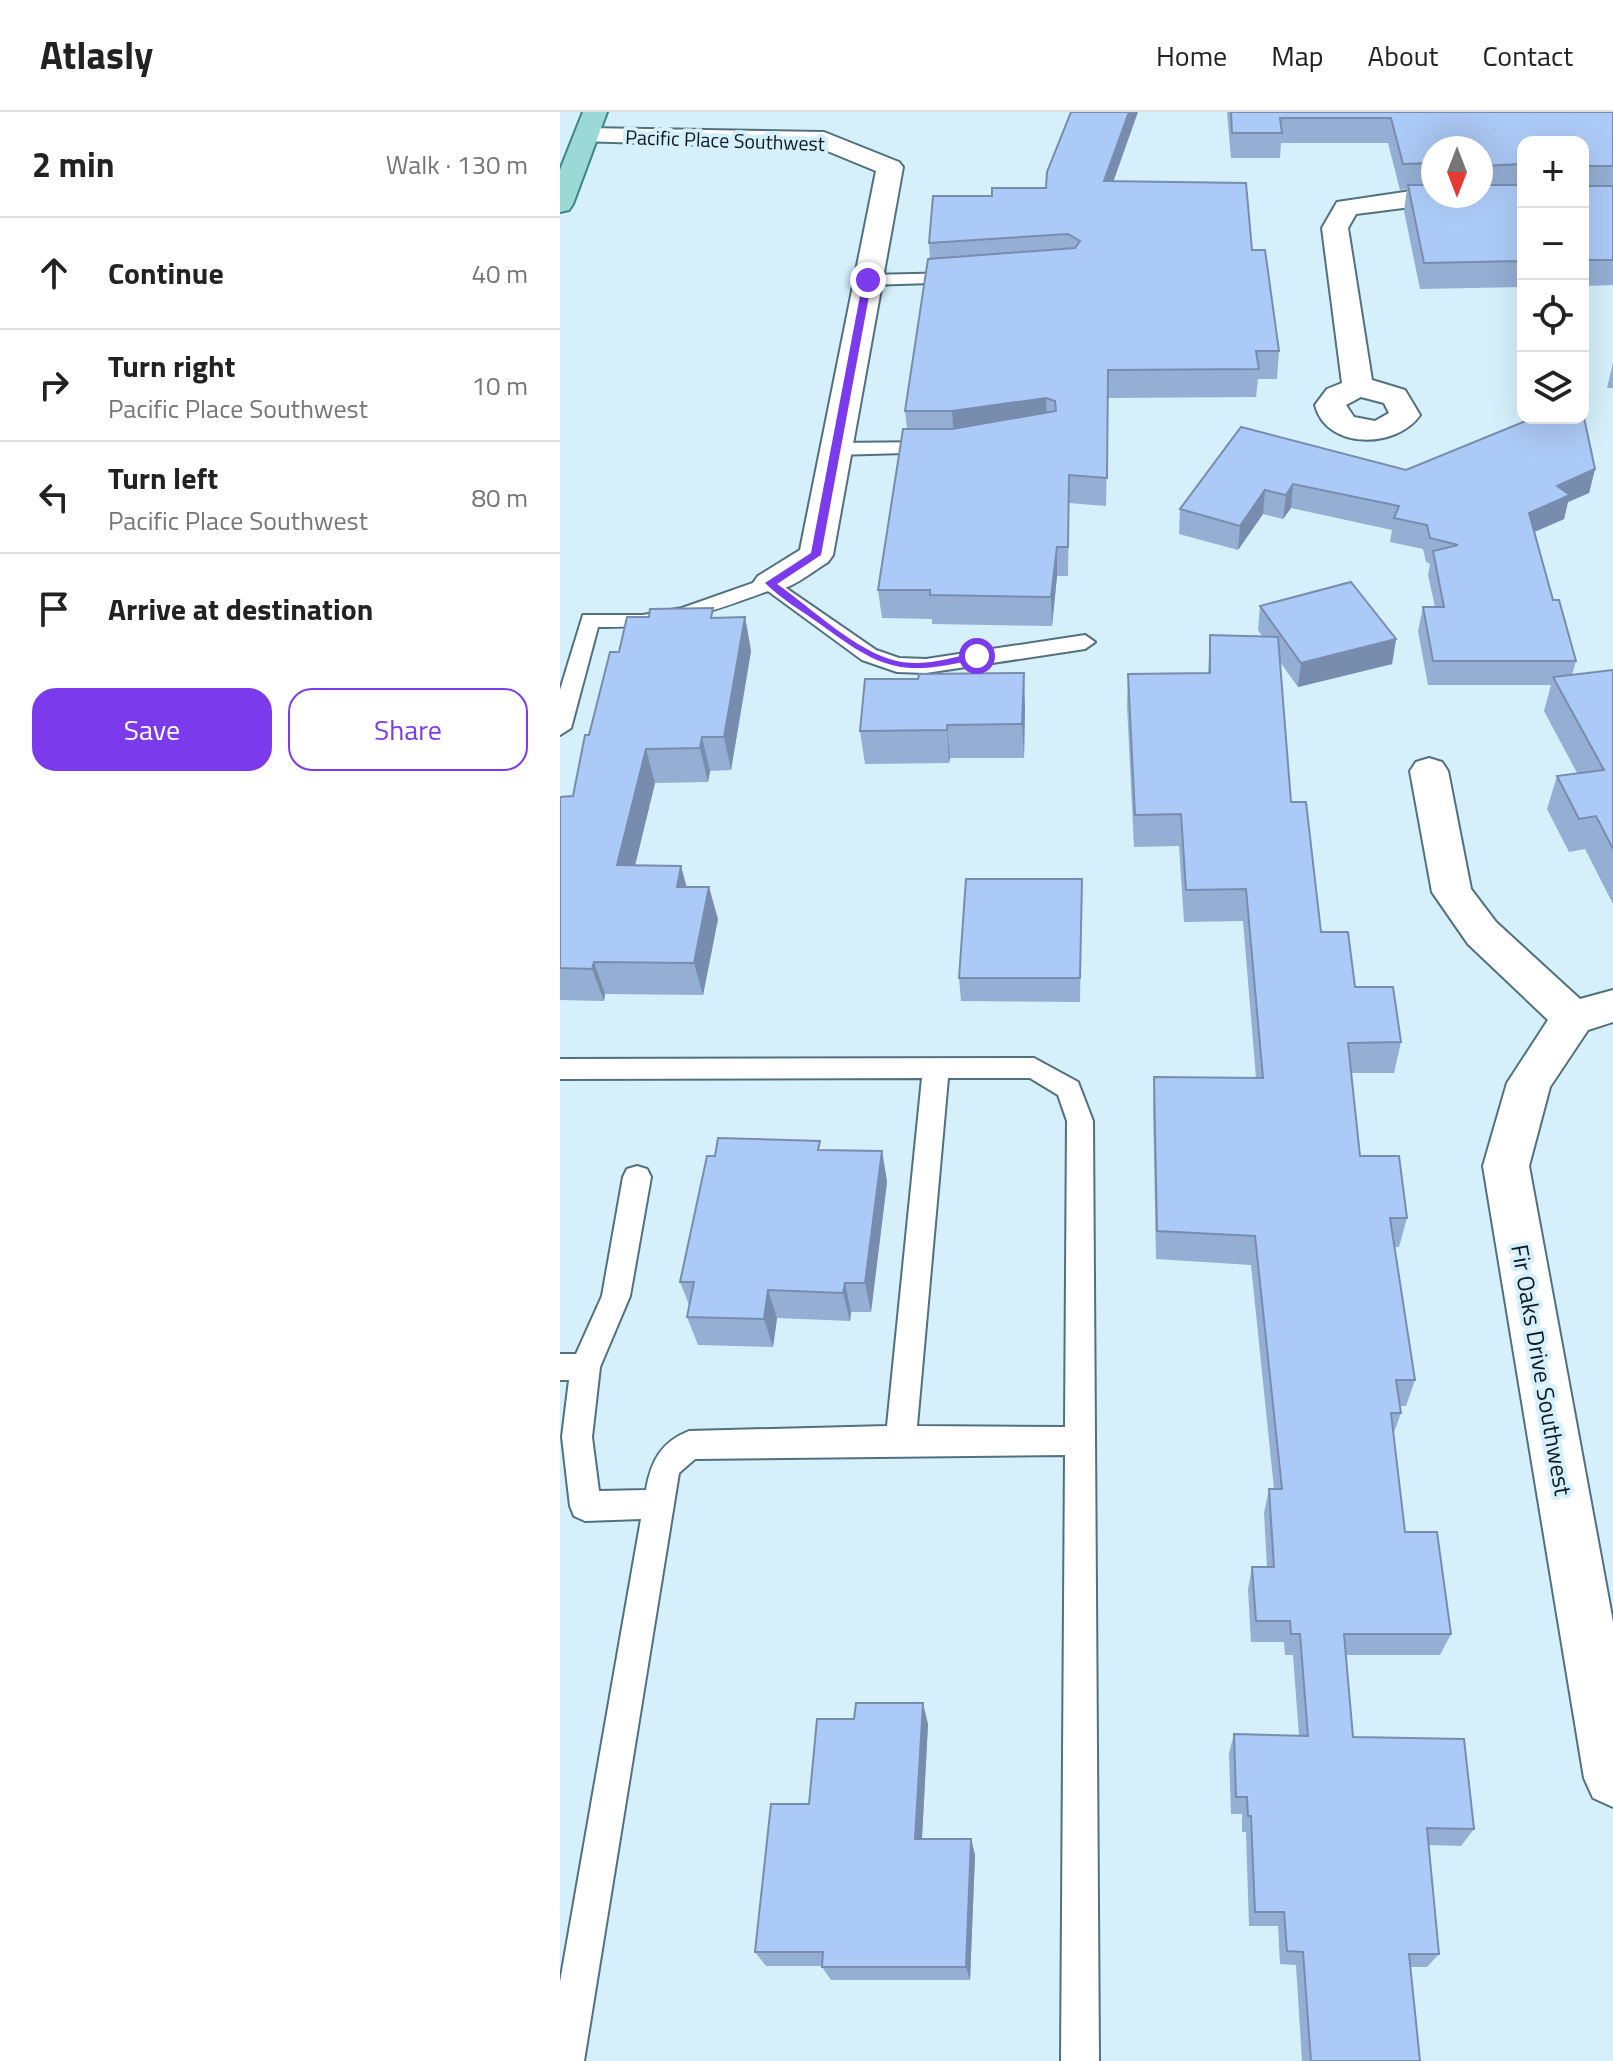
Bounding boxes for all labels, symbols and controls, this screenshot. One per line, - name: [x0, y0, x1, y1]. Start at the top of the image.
- text: Atlasly: [40, 26, 153, 84]
- text: Home: [1156, 34, 1227, 77]
- text: Map: [1271, 34, 1324, 77]
- text: About: [1368, 34, 1438, 77]
- text: Contact: [1482, 34, 1573, 77]
- street label: Pacific Place Southwest: [625, 121, 825, 159]
- north arrow: [1421, 136, 1493, 208]
- map controls: [1517, 136, 1589, 424]
- button: +: [1517, 136, 1589, 208]
- text: 2 min: [32, 138, 115, 190]
- text: Walk · 130 m: [386, 145, 528, 184]
- button: −: [1517, 208, 1589, 280]
- text: Continue: [108, 250, 224, 296]
- icon: ahead: [32, 251, 76, 295]
- text: 40 m: [471, 254, 528, 293]
- route end: [850, 262, 886, 298]
- button: locate: [1517, 280, 1589, 352]
- text: Turn right: [108, 343, 236, 389]
- button: layers: [1517, 352, 1589, 424]
- icon: right: [32, 363, 76, 407]
- text: 10 m: [471, 366, 528, 405]
- text: Pacific Place Southwest: [108, 389, 368, 428]
- text: Turn left: [108, 455, 218, 501]
- icon: left: [32, 475, 76, 519]
- text: 80 m: [471, 478, 528, 517]
- text: Pacific Place Southwest: [108, 501, 368, 540]
- text: Arrive at destination: [108, 586, 373, 632]
- icon: arrive: [32, 587, 76, 631]
- route start: [959, 638, 995, 674]
- button: Save: [32, 688, 272, 771]
- button: Share: [288, 688, 528, 771]
- street label: Fir Oaks Drive Southwest: [1502, 1242, 1582, 1499]

